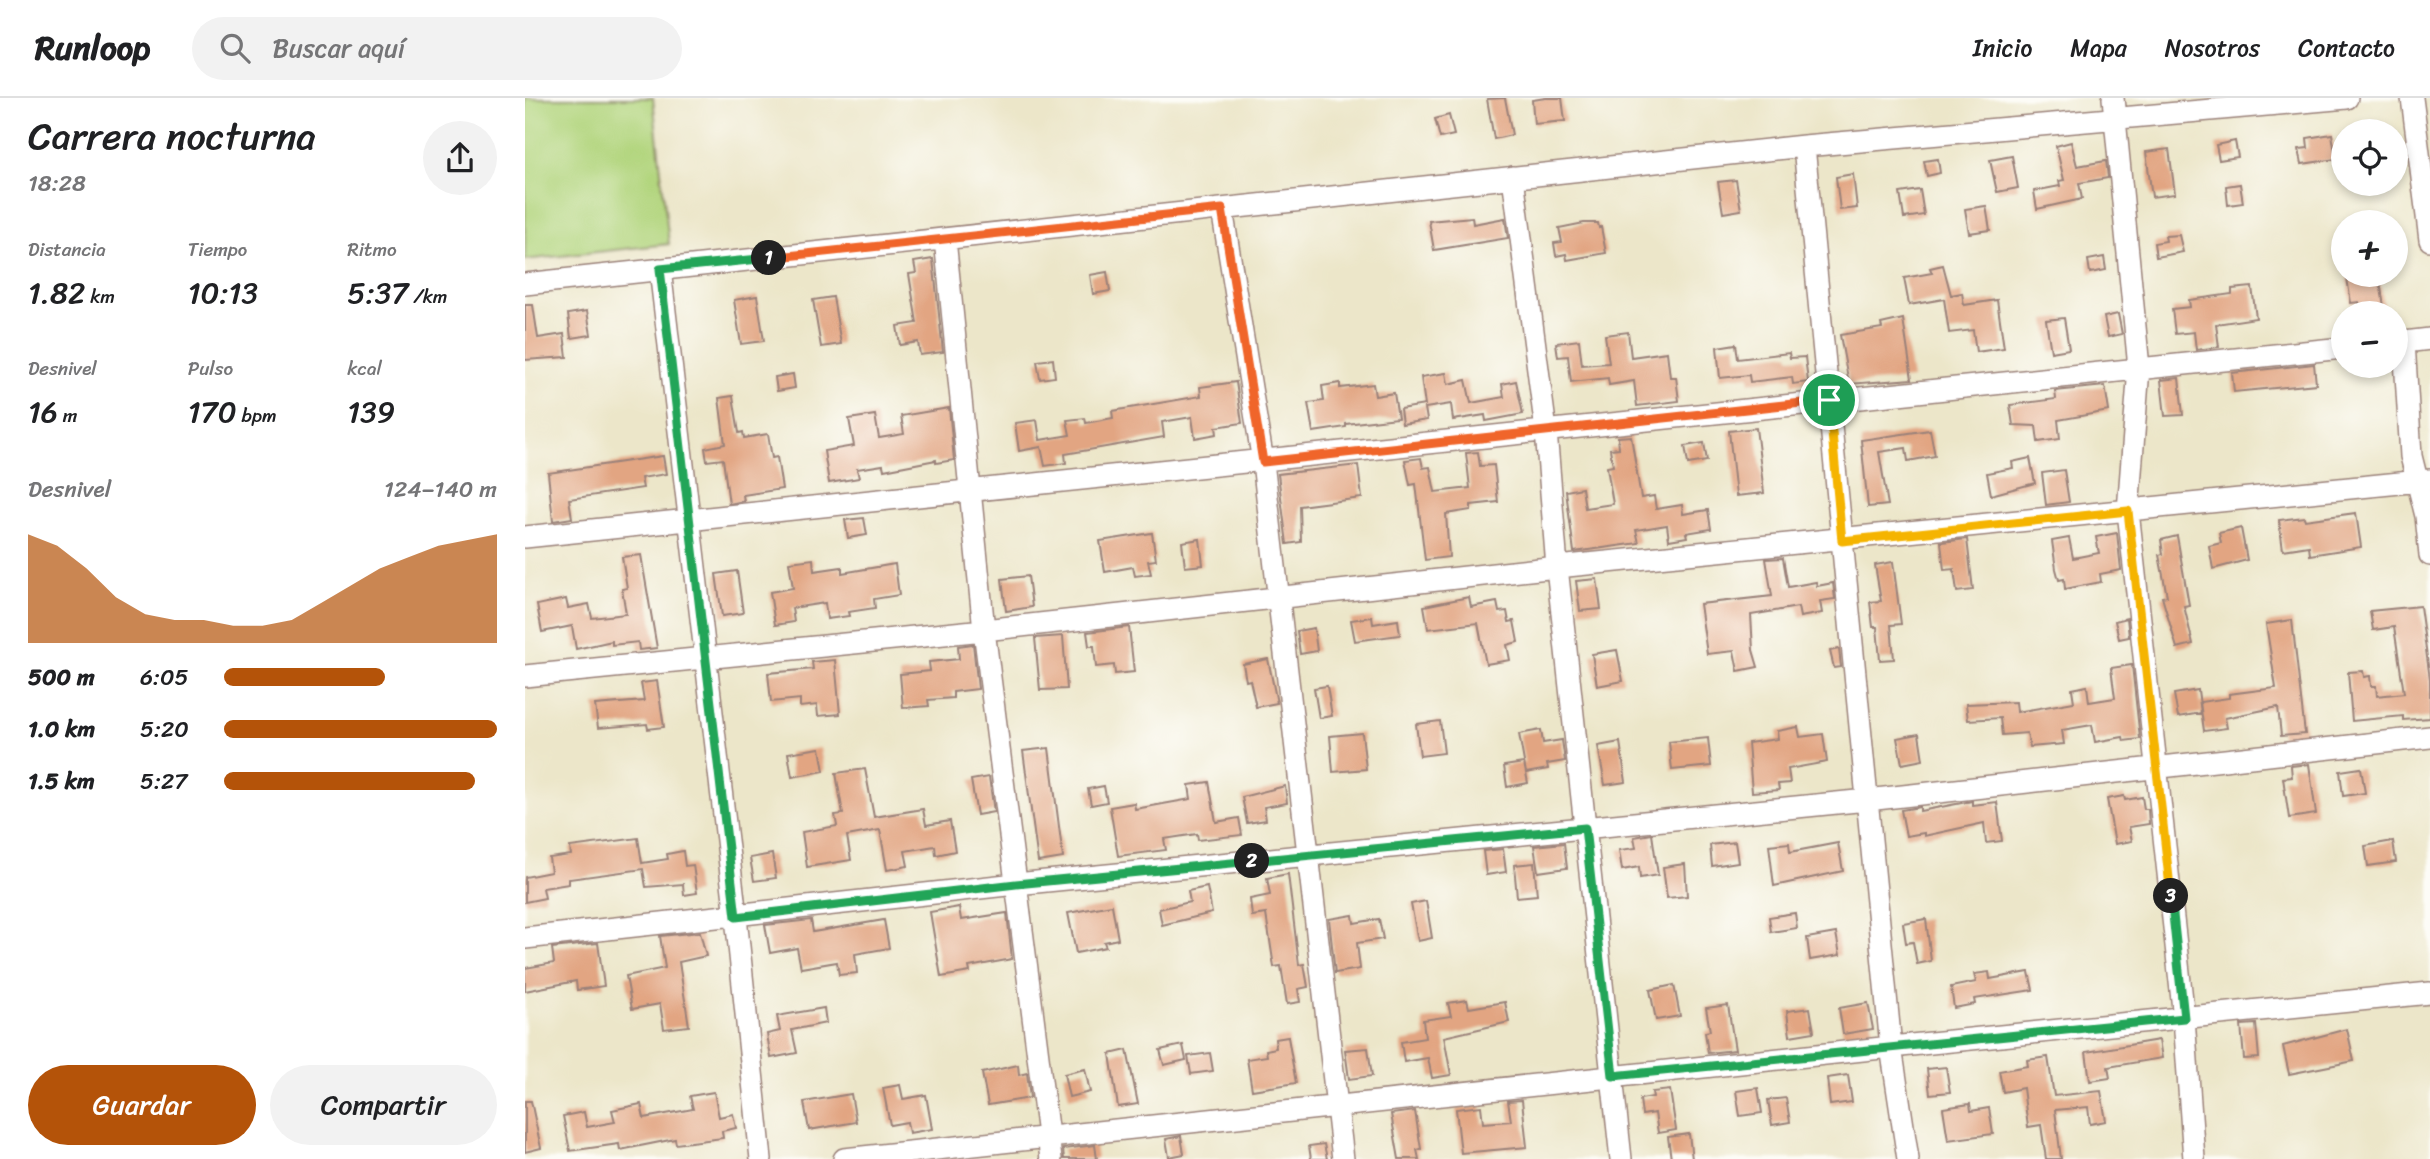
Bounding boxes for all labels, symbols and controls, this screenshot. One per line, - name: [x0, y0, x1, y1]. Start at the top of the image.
- search box: [192, 17, 682, 80]
- text: Runloop: [35, 19, 150, 77]
- text: Buscar aquí: [272, 25, 405, 71]
- text: Inicio: [1973, 27, 2032, 69]
- text: Mapa: [2070, 27, 2127, 69]
- text: Nosotros: [2165, 27, 2260, 69]
- text: Contacto: [2298, 27, 2395, 69]
- icon: search: [216, 29, 254, 67]
- text: Carrera nocturna: [28, 103, 316, 170]
- map controls: [2331, 119, 2408, 378]
- button: locate: [2331, 119, 2408, 196]
- button: share: [423, 121, 497, 195]
- text: 18:28: [28, 163, 86, 204]
- button: +: [2331, 210, 2408, 287]
- text: Distancia: [28, 233, 106, 266]
- text: Tiempo: [188, 233, 247, 266]
- text: Ritmo: [347, 233, 397, 266]
- pin: 1: [751, 240, 787, 276]
- text: 1: [764, 241, 773, 274]
- text: 1.82: [28, 266, 85, 320]
- text: 10:13: [188, 266, 258, 320]
- text: 5:37: [347, 266, 408, 320]
- text: km: [85, 280, 115, 313]
- text: /km: [408, 280, 447, 313]
- button: −: [2331, 301, 2408, 378]
- text: Desnivel: [28, 352, 97, 385]
- text: Pulso: [188, 352, 233, 385]
- text: kcal: [347, 352, 382, 385]
- pin: [1799, 370, 1859, 430]
- icon: arrive: [1810, 381, 1848, 419]
- text: 16: [28, 385, 58, 439]
- text: 170: [188, 385, 237, 439]
- text: 139: [347, 385, 395, 439]
- text: m: [58, 399, 77, 432]
- text: bpm: [237, 399, 277, 432]
- text: Desnivel: [28, 469, 111, 510]
- text: 124–140 m: [384, 469, 497, 510]
- text: 500 m: [28, 657, 95, 698]
- text: 6:05: [140, 657, 189, 698]
- text: 1.0 km: [28, 709, 95, 750]
- text: 5:20: [140, 709, 189, 750]
- text: 1.5 km: [28, 761, 95, 802]
- text: 5:27: [140, 761, 187, 802]
- pin: 2: [1235, 844, 1269, 878]
- text: 2: [1246, 844, 1257, 877]
- pin: 3: [2153, 878, 2189, 914]
- text: 3: [2165, 879, 2176, 912]
- button: Guardar: [28, 1065, 256, 1145]
- button: Compartir: [270, 1065, 497, 1145]

